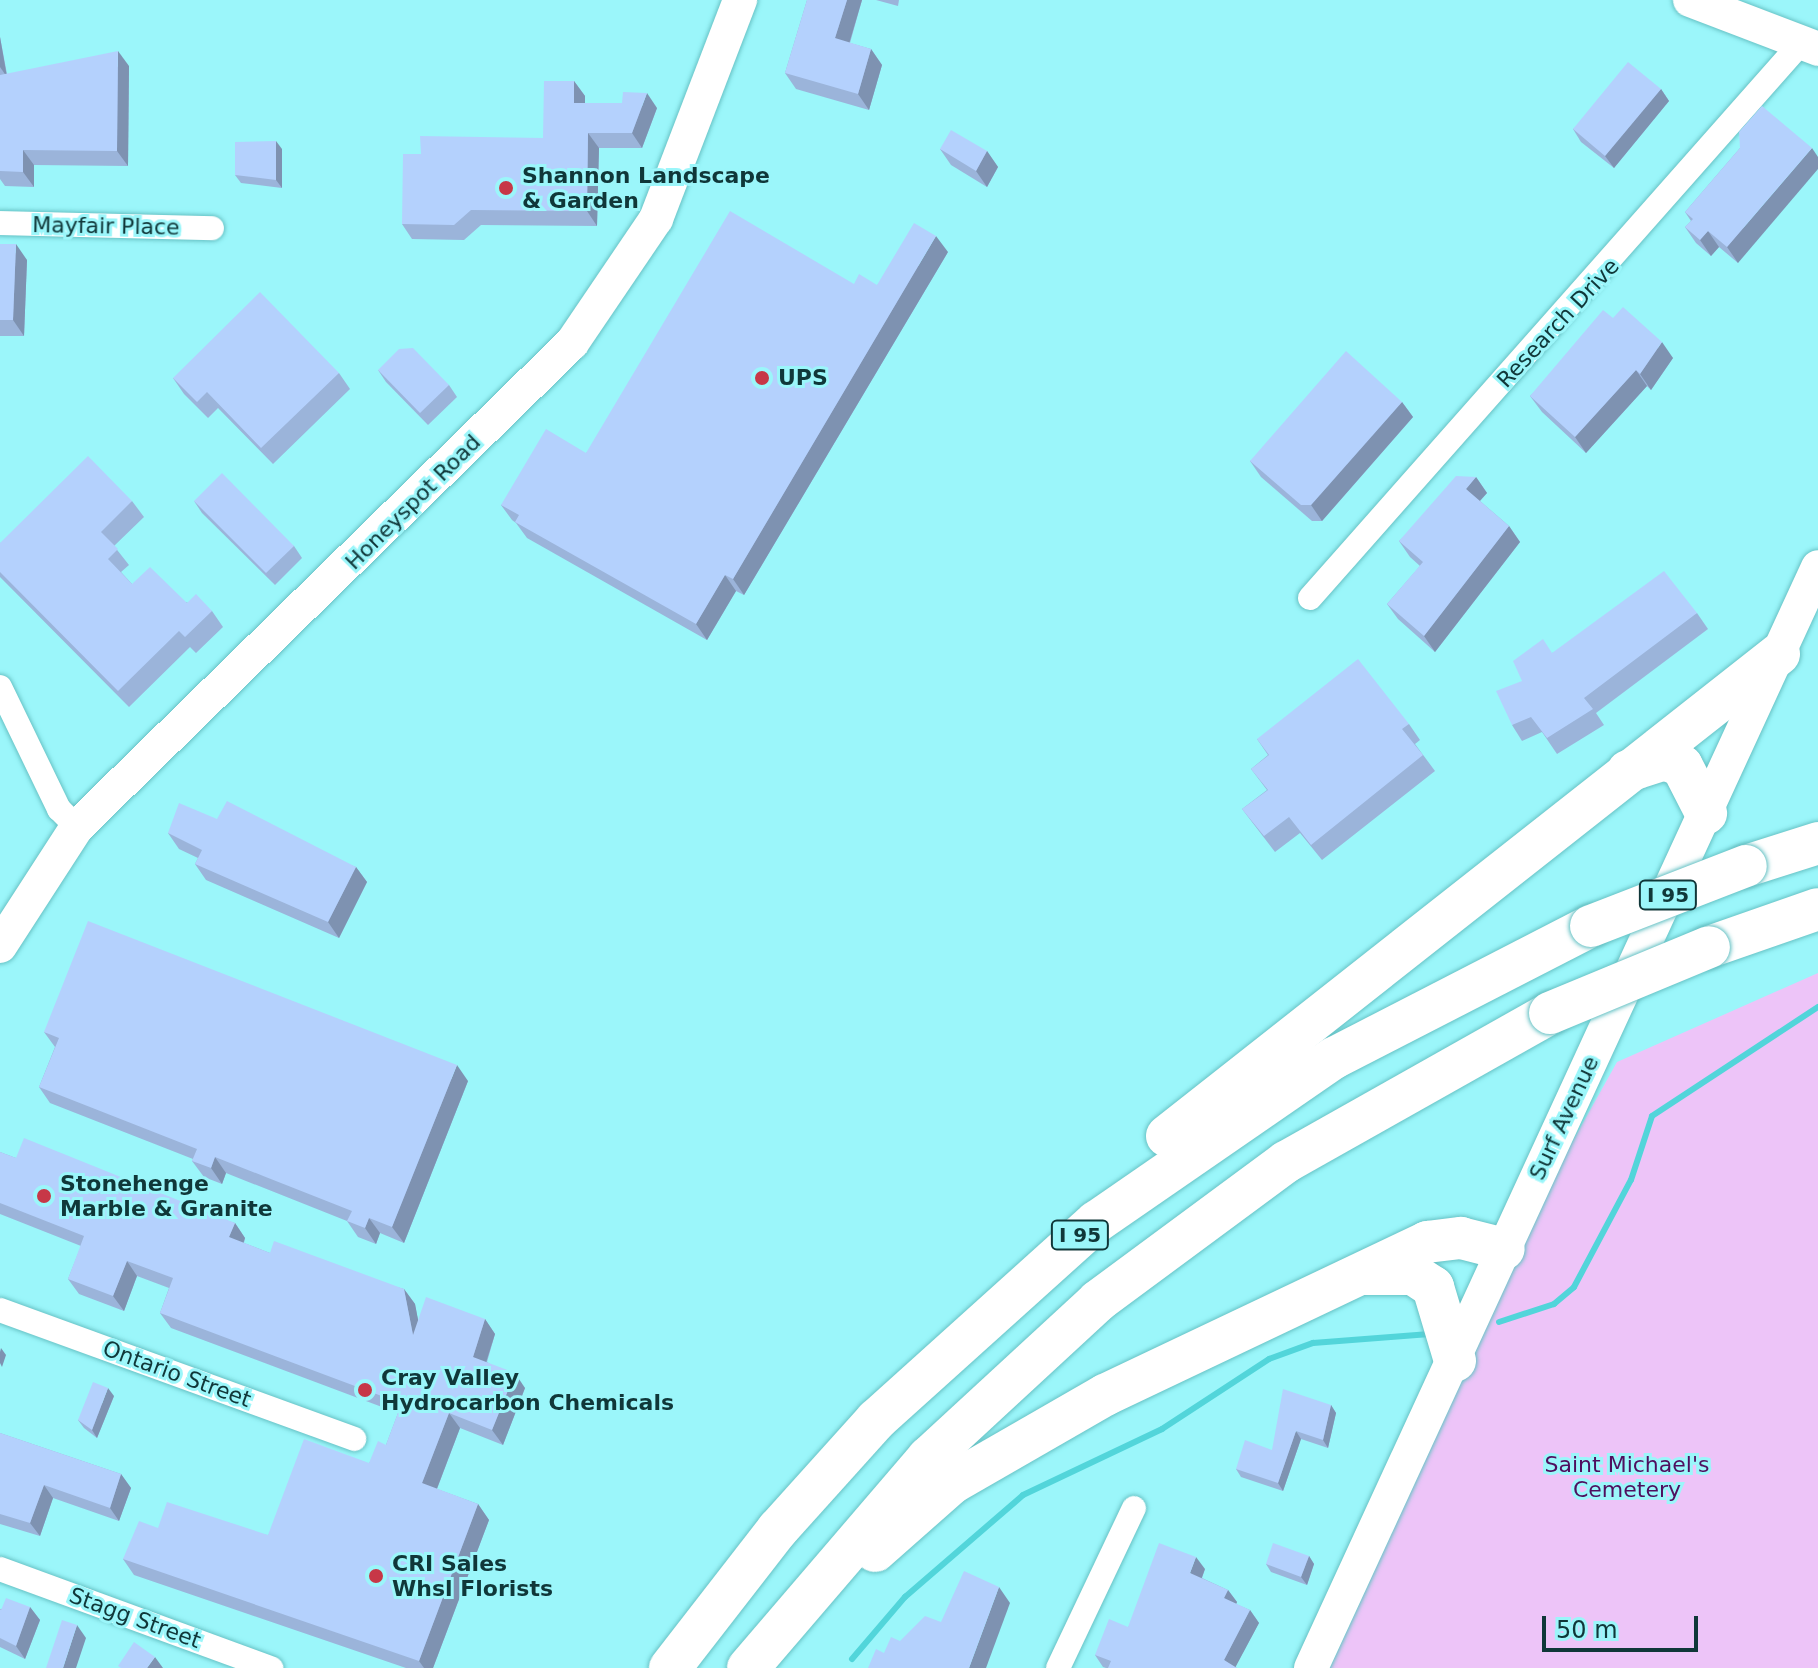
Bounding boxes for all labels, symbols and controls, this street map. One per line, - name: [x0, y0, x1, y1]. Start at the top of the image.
- place label: Shannon Landscape & Garden: [522, 162, 770, 214]
- marker: Shannon Landscape & Garden: [497, 179, 515, 197]
- street label: Mayfair Place: [32, 212, 180, 240]
- street label: Research Drive: [1492, 253, 1624, 393]
- place label: UPS: [778, 365, 828, 391]
- marker: UPS: [753, 369, 771, 387]
- street label: Honeyspot Road: [340, 429, 486, 575]
- road number: I 95: [1638, 879, 1698, 911]
- street label: Surf Avenue: [1524, 1052, 1604, 1184]
- place label: Stonehenge Marble & Granite: [60, 1170, 273, 1222]
- marker: Stonehenge Marble & Granite: [35, 1187, 53, 1205]
- road number: I 95: [1050, 1219, 1110, 1251]
- street label: Ontario Street: [99, 1335, 255, 1413]
- place label: Cray Valley Hydrocarbon Chemicals: [381, 1364, 674, 1416]
- marker: Cray Valley Hydrocarbon Chemicals: [356, 1381, 374, 1399]
- park label: Saint Michael's Cemetery: [1545, 1451, 1709, 1502]
- place label: CRI Sales Whsl Florists: [392, 1550, 553, 1602]
- marker: CRI Sales Whsl Florists: [367, 1567, 385, 1585]
- street label: Stagg Street: [66, 1582, 204, 1654]
- scale bar: [1546, 1600, 1702, 1650]
- text: 50 m: [1556, 1616, 1618, 1644]

